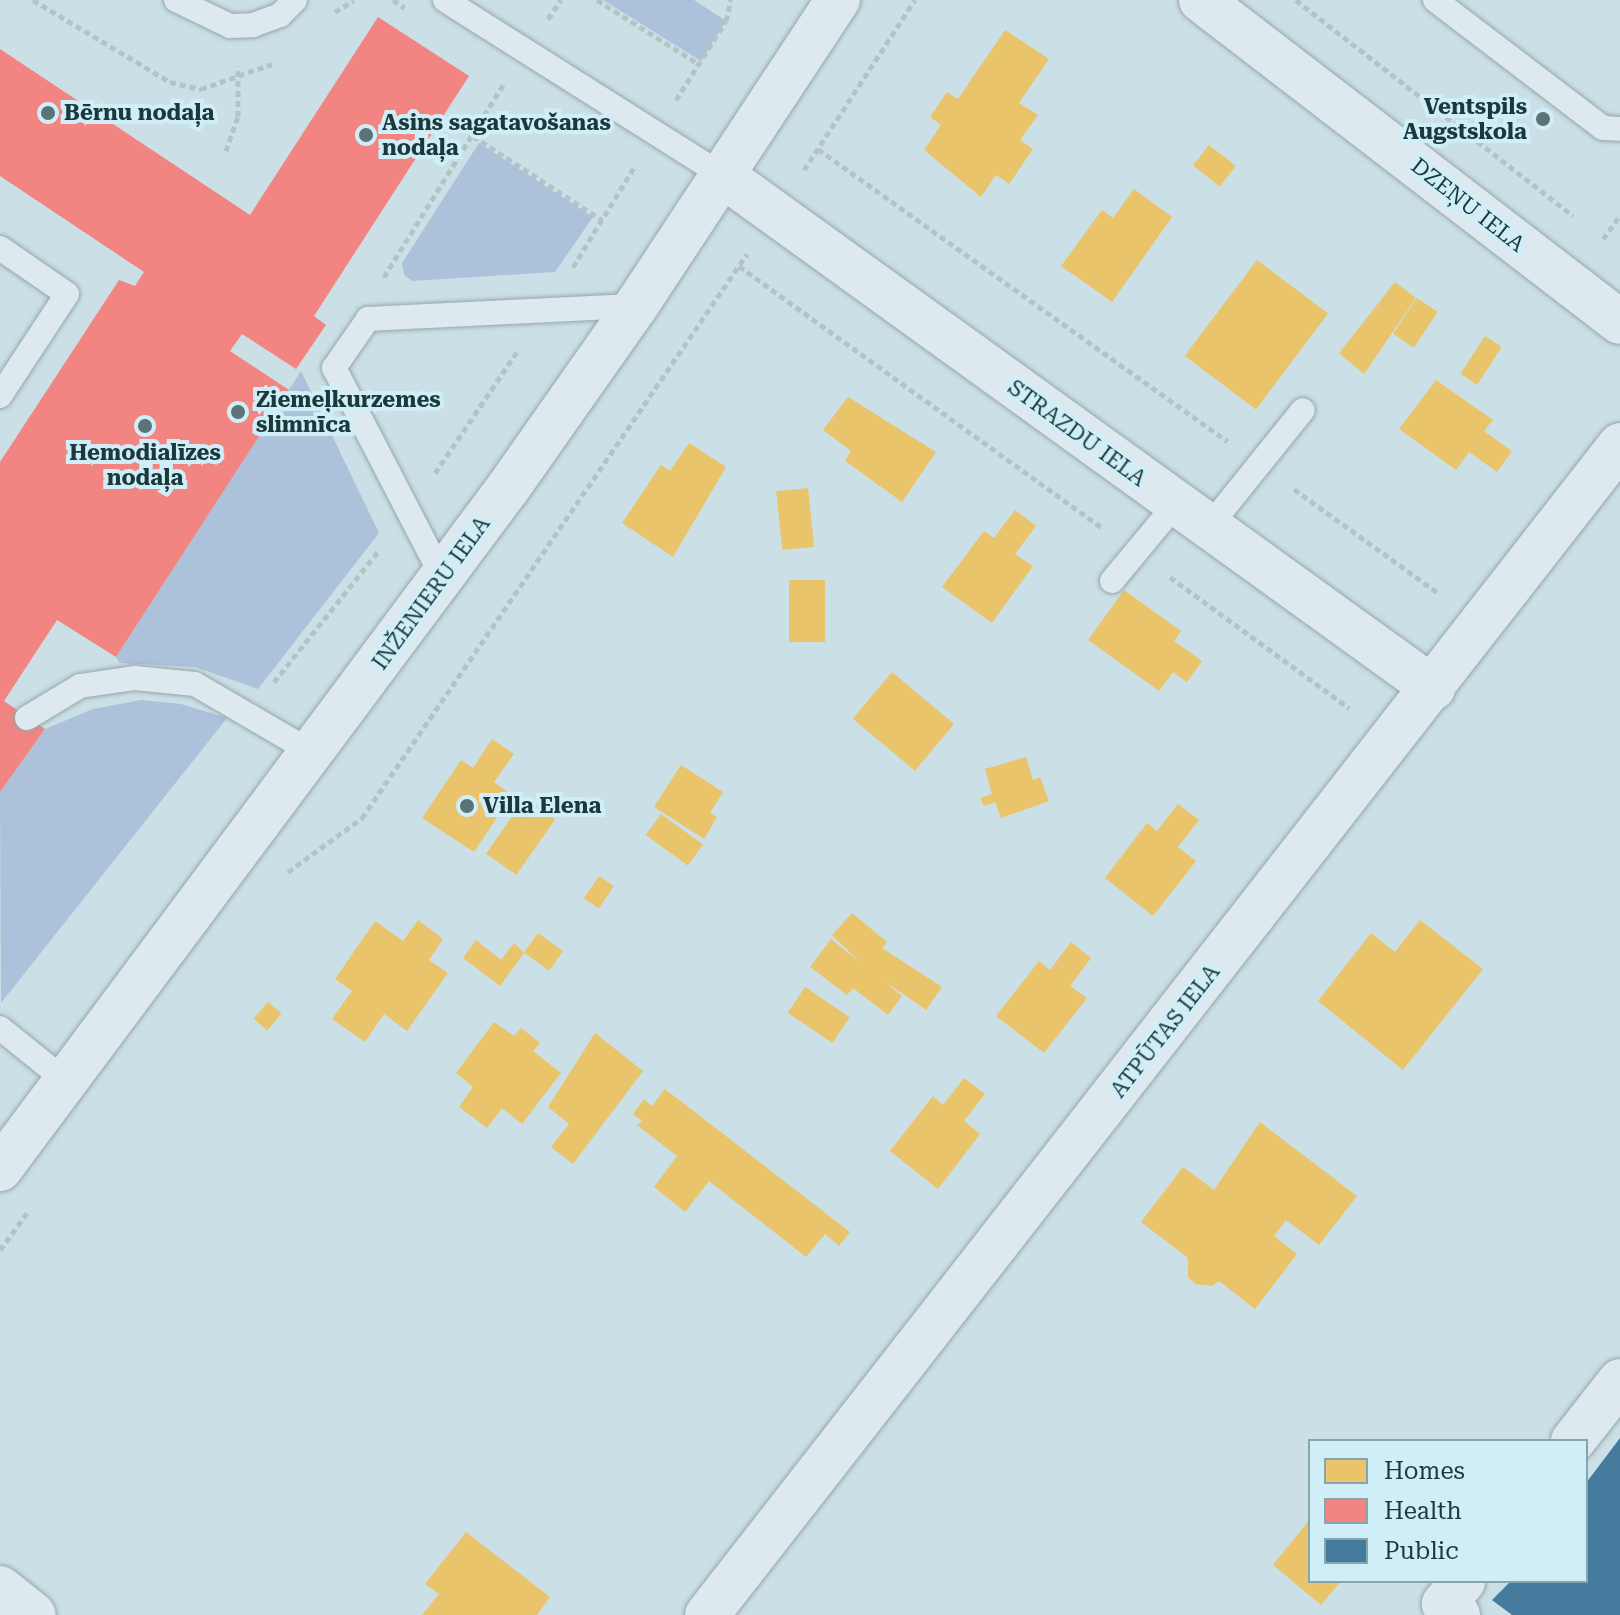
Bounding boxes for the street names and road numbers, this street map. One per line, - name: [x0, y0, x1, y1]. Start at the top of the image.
- street label: DZEŅU IELA: [1406, 152, 1530, 258]
- street label: STRAZDU IELA: [1003, 374, 1151, 492]
- street label: INŽENIERU IELA: [366, 511, 496, 675]
- street label: ATPŪTAS IELA: [1105, 959, 1225, 1103]

